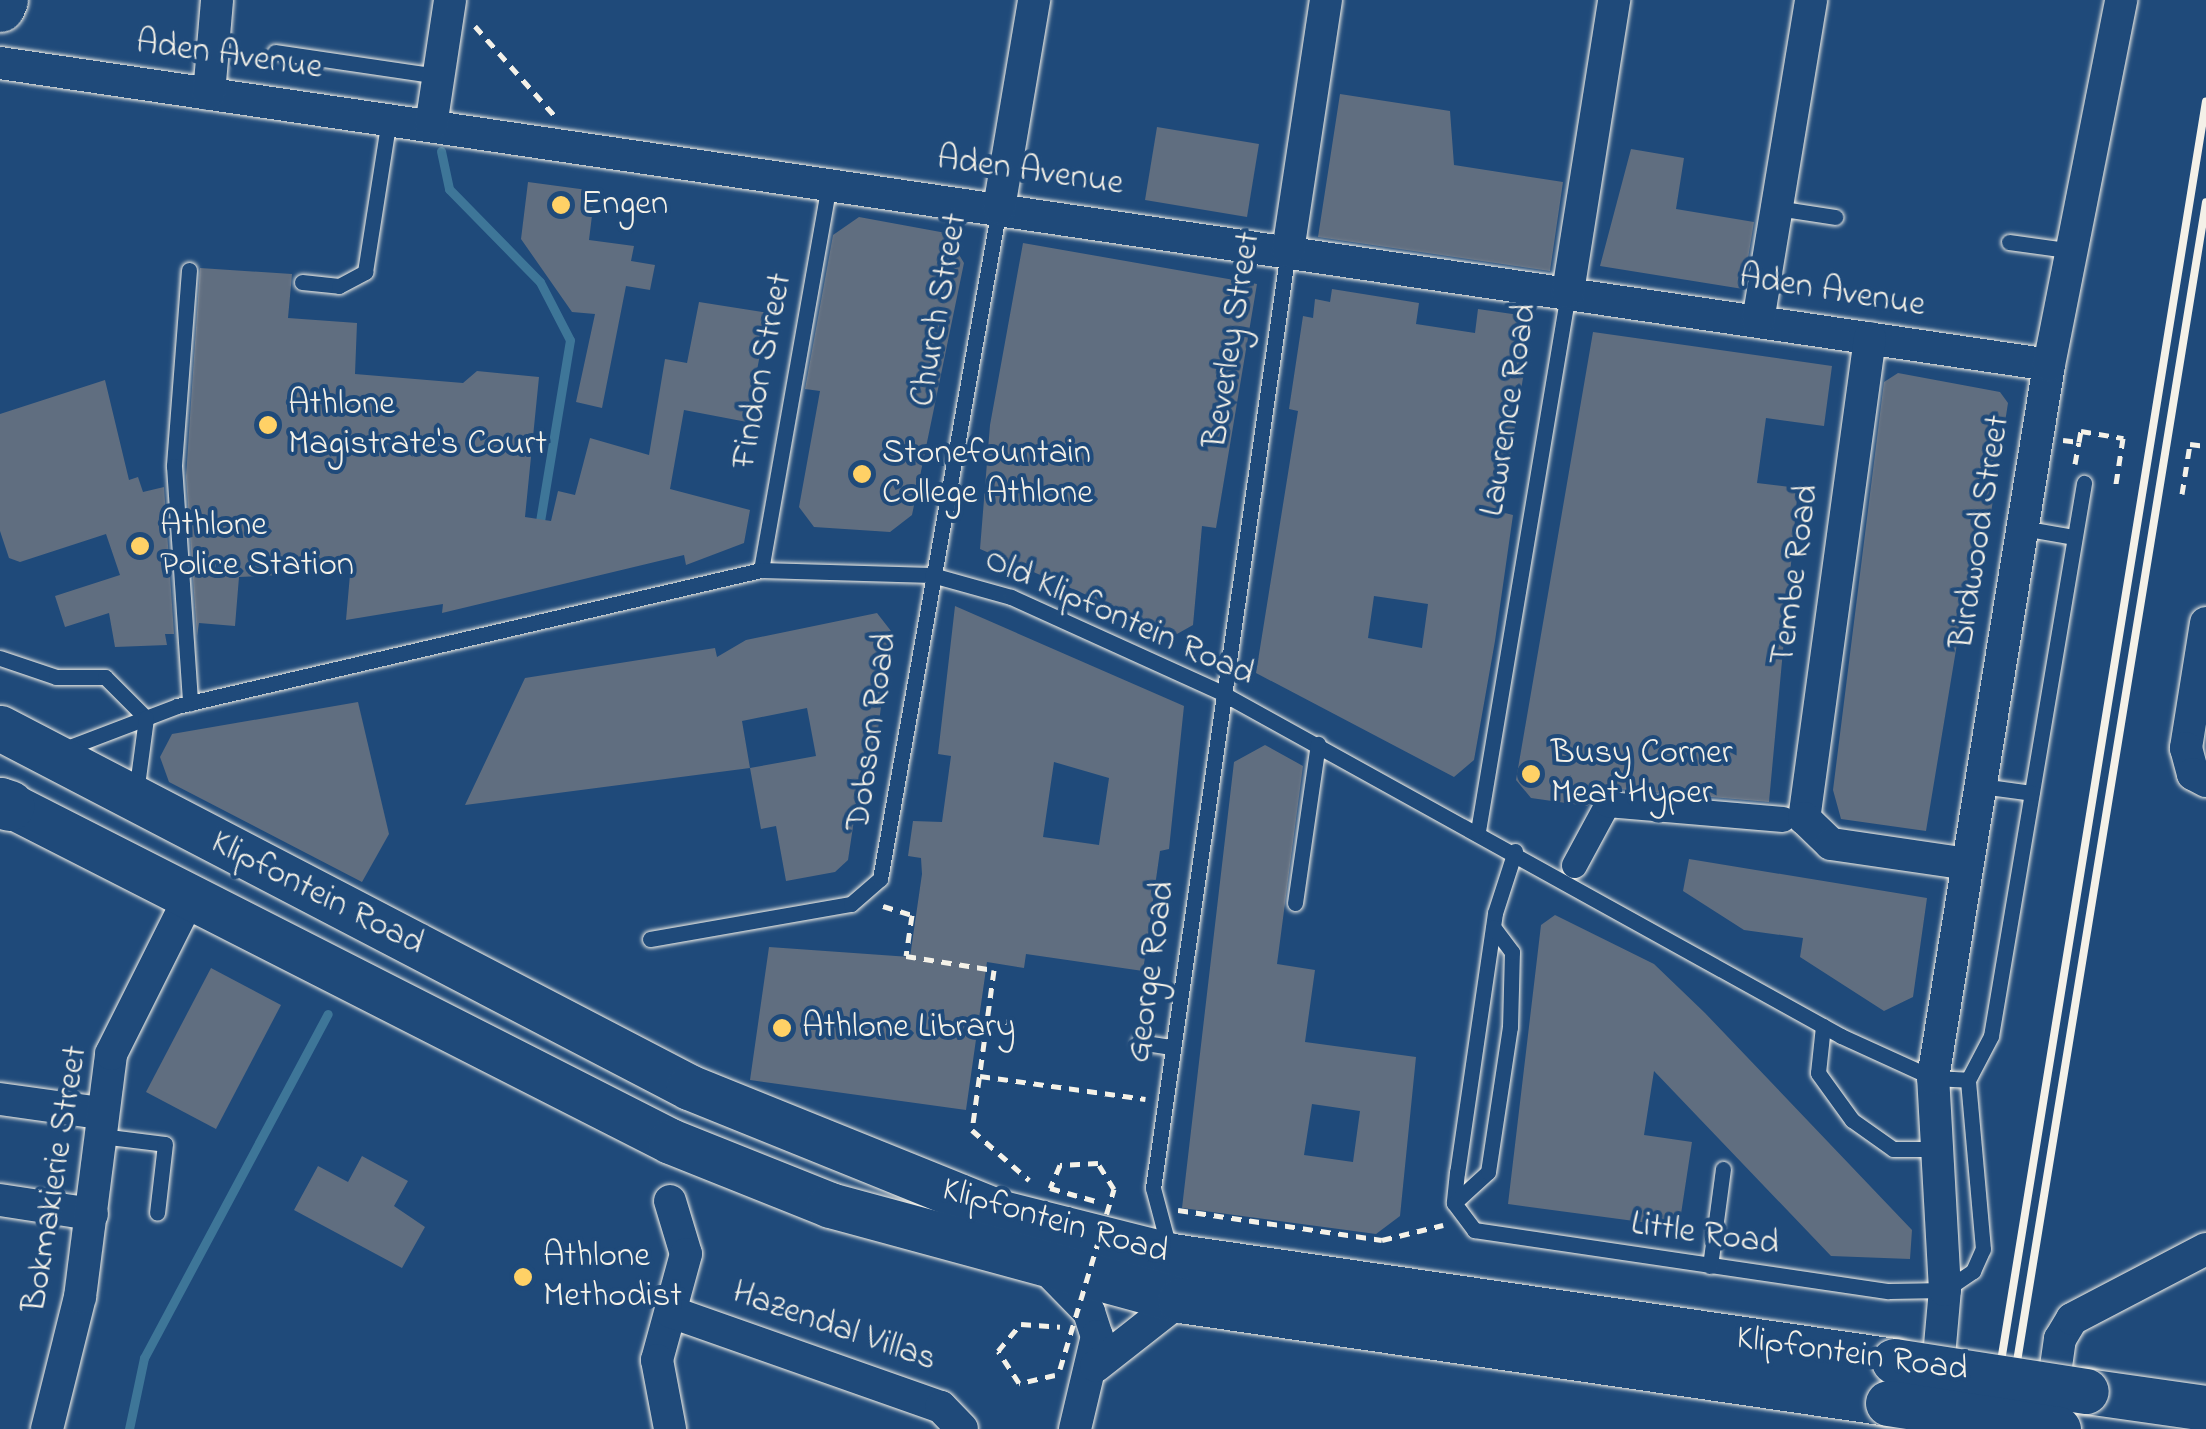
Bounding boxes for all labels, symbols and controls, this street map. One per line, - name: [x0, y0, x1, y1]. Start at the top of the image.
- street label: Aden Avenue: [133, 22, 325, 90]
- street label: Aden Avenue: [934, 138, 1126, 206]
- place label: Engen: [581, 184, 668, 226]
- marker: Engen: [550, 194, 572, 216]
- street label: Church Street: [902, 210, 978, 410]
- street label: Beverley Street: [1195, 229, 1271, 451]
- street label: Aden Avenue: [1736, 257, 1928, 327]
- street label: Findon Street: [723, 270, 803, 472]
- street label: Lawrence Road: [1472, 301, 1548, 519]
- place label: Athlone Magistrate's Court: [288, 384, 547, 466]
- street label: Birdwood Street: [1942, 412, 2020, 652]
- marker: Athlone Magistrate's Court: [257, 414, 279, 436]
- place label: Stonefountain College Athlone: [882, 433, 1093, 515]
- marker: Stonefountain College Athlone: [851, 463, 873, 485]
- street label: Tembe Road: [1763, 482, 1829, 668]
- place label: Athlone Police Station: [160, 505, 354, 587]
- marker: Athlone Police Station: [129, 535, 151, 557]
- street label: Old Klipfontein Road: [978, 540, 1260, 696]
- street label: Dobson Road: [838, 630, 908, 834]
- place label: Busy Corner Meat Hyper: [1551, 733, 1733, 815]
- marker: Busy Corner Meat Hyper: [1520, 763, 1542, 785]
- street label: Klipfontein Road: [203, 822, 431, 966]
- street label: George Road: [1118, 878, 1186, 1066]
- place label: Athlone Library: [802, 1007, 1015, 1049]
- marker: Athlone Library: [771, 1017, 793, 1039]
- street label: Bokmakierie Street: [14, 1043, 98, 1315]
- street label: Klipfontein Road: [937, 1170, 1173, 1274]
- street label: Little Road: [1628, 1204, 1782, 1266]
- place label: Athlone Methodist: [543, 1236, 682, 1318]
- marker: Athlone Methodist: [512, 1266, 534, 1288]
- street label: Hazendal Villas: [726, 1272, 942, 1382]
- street label: Klipfontein Road: [1733, 1318, 1971, 1392]

